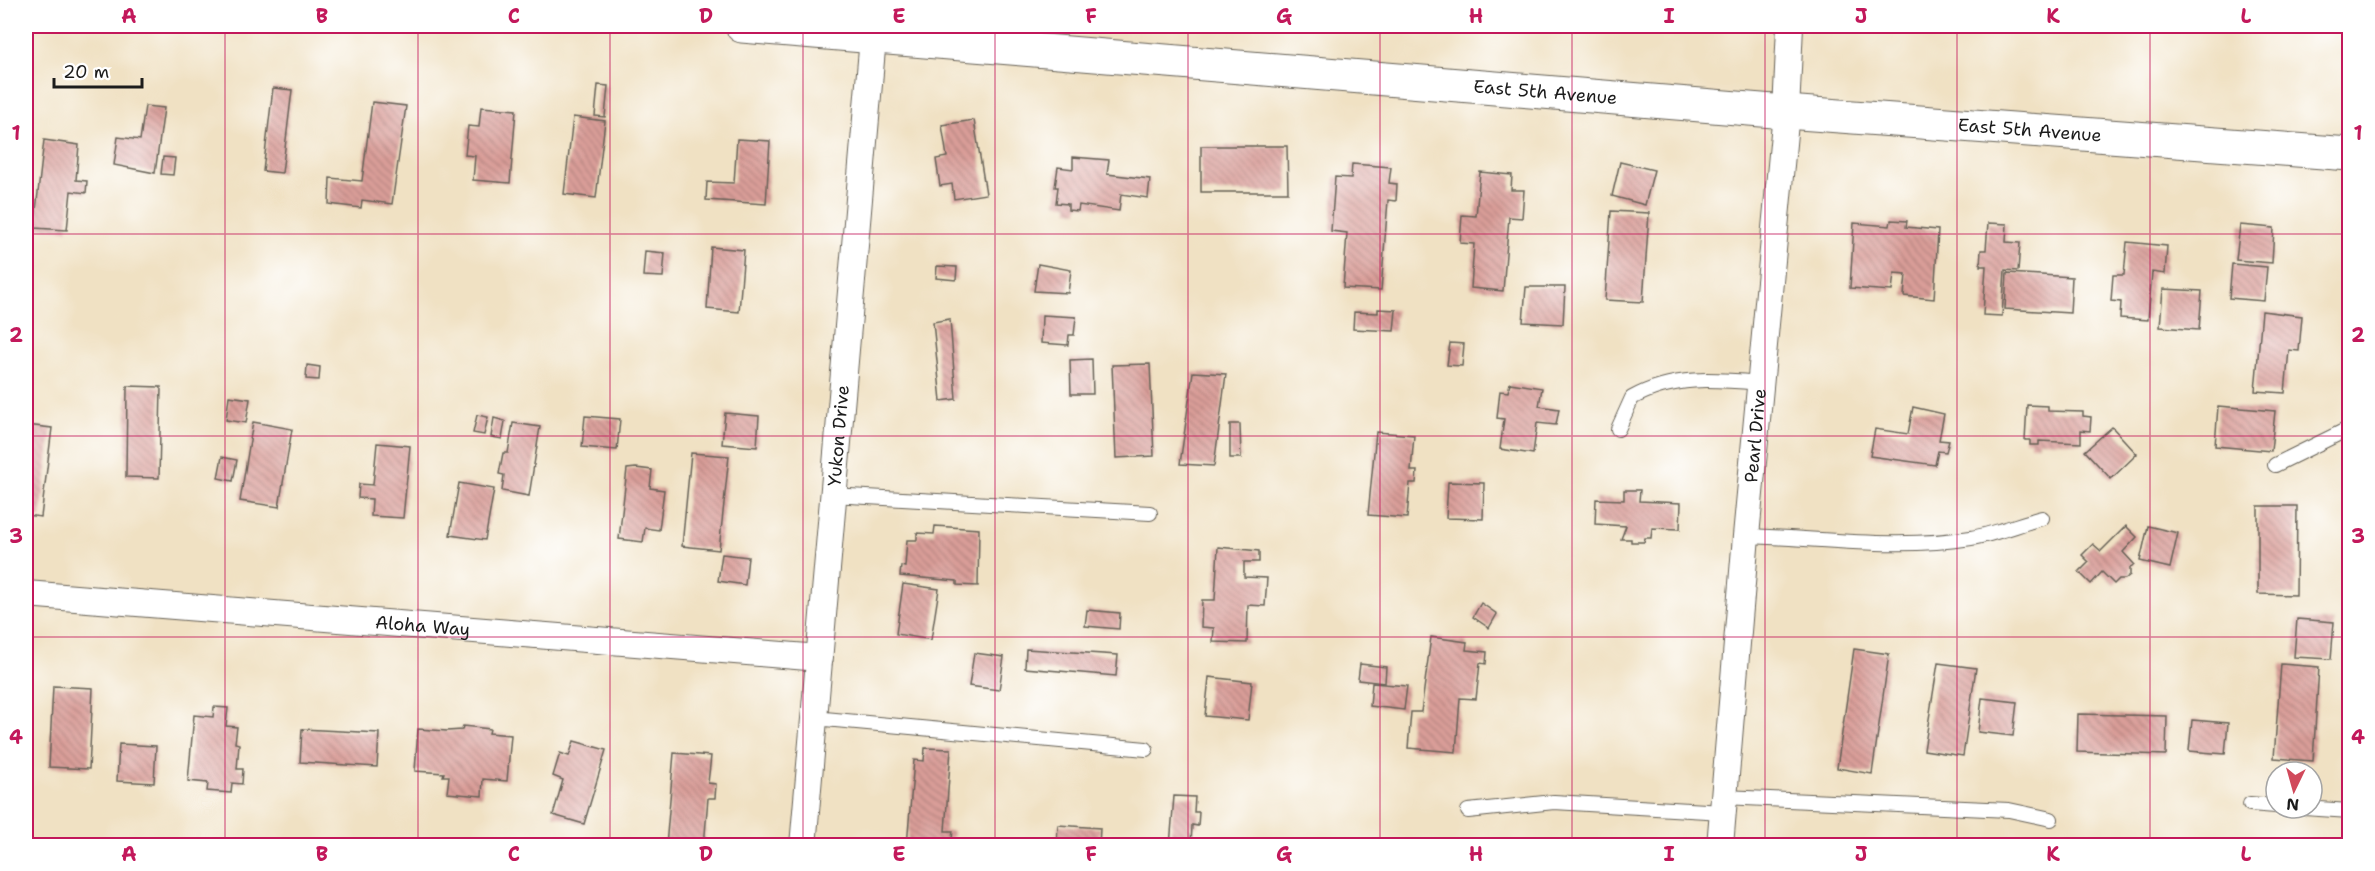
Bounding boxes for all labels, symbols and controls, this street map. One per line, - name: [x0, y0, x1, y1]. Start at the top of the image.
- text: A: [121, 3, 137, 29]
- text: B: [316, 3, 328, 29]
- text: C: [508, 3, 520, 29]
- text: D: [699, 3, 713, 29]
- text: E: [892, 3, 906, 29]
- text: F: [1085, 3, 1097, 29]
- text: G: [1276, 3, 1292, 29]
- text: H: [1469, 3, 1483, 29]
- text: I: [1663, 3, 1675, 29]
- text: J: [1855, 3, 1868, 29]
- text: K: [2046, 3, 2060, 29]
- text: L: [2241, 3, 2252, 29]
- scale bar: [54, 51, 142, 89]
- text: 20 m: [63, 60, 109, 84]
- street label: East 5th Avenue: [1472, 74, 1618, 110]
- street label: East 5th Avenue: [1957, 113, 2103, 147]
- text: 1: [11, 120, 21, 146]
- text: 1: [2353, 120, 2363, 146]
- text: 2: [9, 322, 23, 348]
- text: 2: [2351, 322, 2365, 348]
- street label: Yukon Drive: [822, 384, 855, 487]
- street label: Pearl Drive: [1739, 387, 1772, 484]
- text: 3: [9, 523, 23, 549]
- text: 3: [2351, 523, 2365, 549]
- street label: Aloha Way: [374, 610, 471, 642]
- text: 4: [9, 724, 23, 750]
- text: 4: [2351, 724, 2365, 750]
- north arrow: [2264, 760, 2324, 820]
- text: N: [2286, 793, 2300, 815]
- text: A: [121, 841, 137, 867]
- text: B: [316, 841, 328, 867]
- text: C: [508, 841, 520, 867]
- text: D: [699, 841, 713, 867]
- text: E: [892, 841, 906, 867]
- text: F: [1085, 841, 1097, 867]
- text: G: [1276, 841, 1292, 867]
- text: H: [1469, 841, 1483, 867]
- text: I: [1663, 841, 1675, 867]
- text: J: [1855, 841, 1868, 867]
- text: K: [2046, 841, 2060, 867]
- text: L: [2241, 841, 2252, 867]

